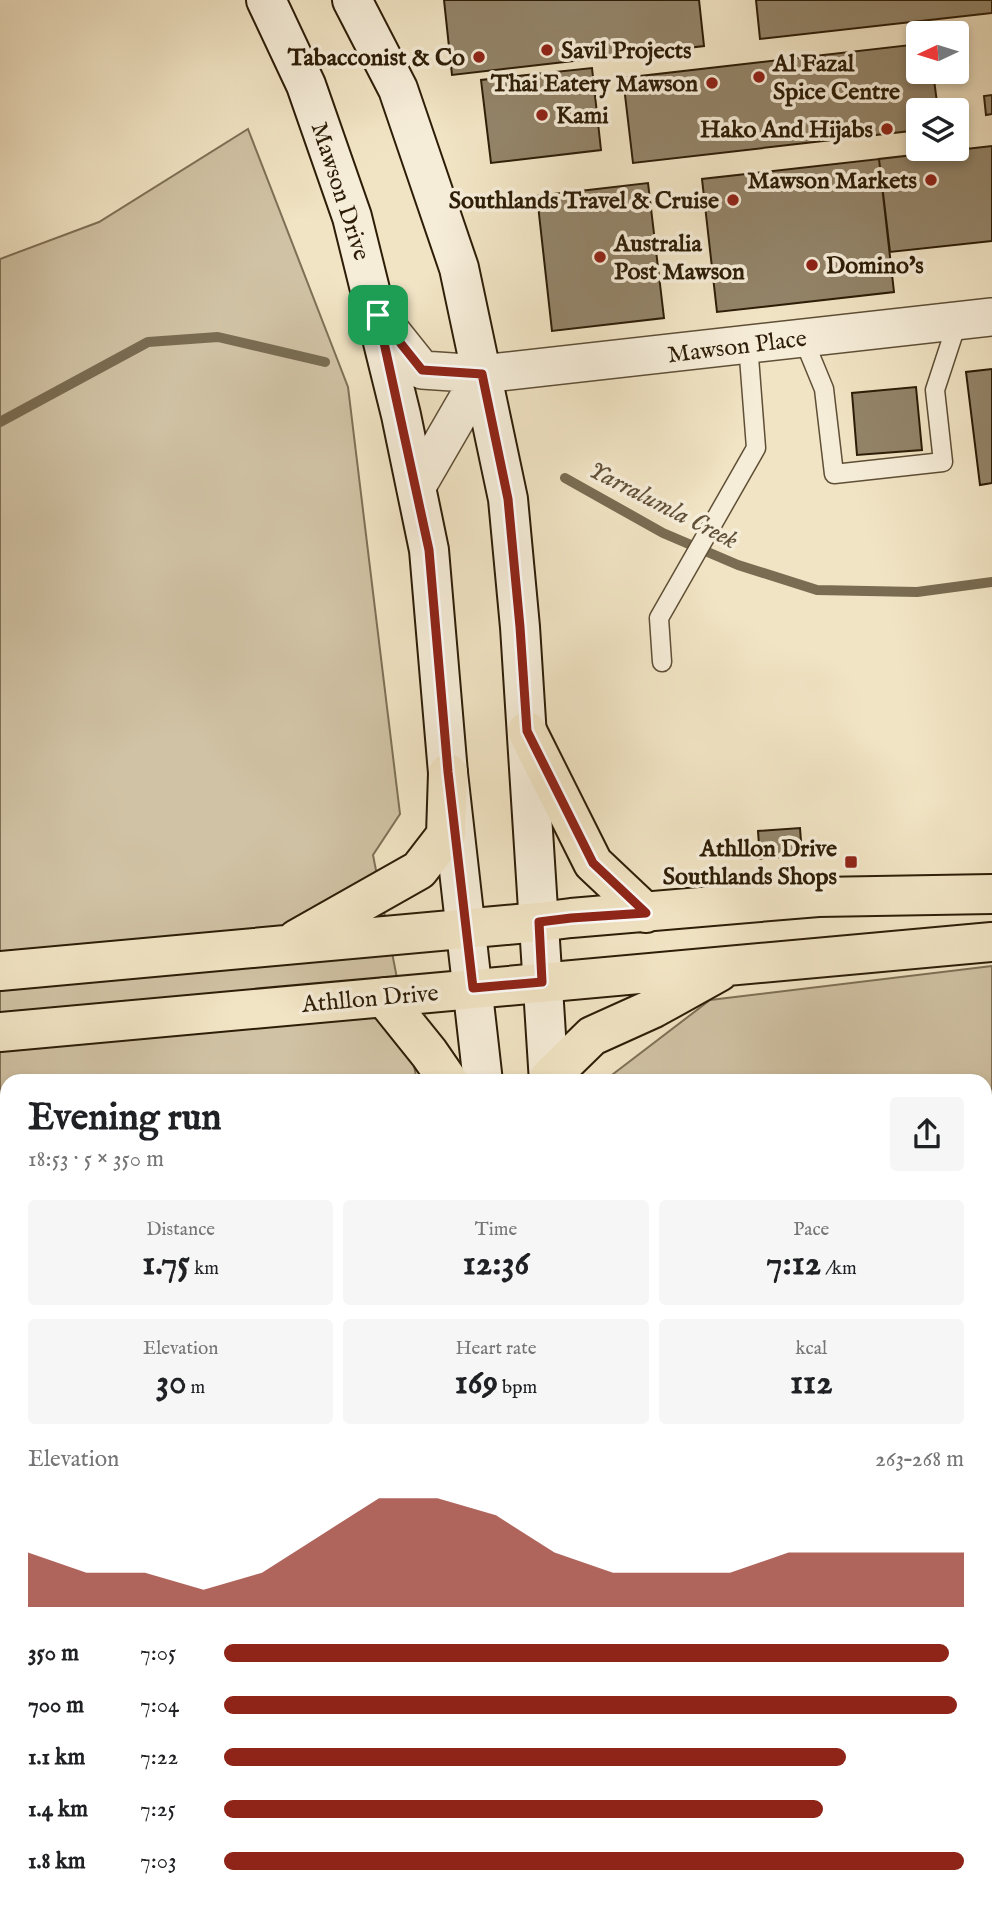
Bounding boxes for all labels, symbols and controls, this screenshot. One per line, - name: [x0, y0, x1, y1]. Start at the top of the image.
- north arrow: [906, 21, 970, 84]
- map controls: [906, 21, 969, 161]
- place label: Savil Projects: [561, 36, 692, 67]
- marker: Savil Projects: [539, 42, 555, 58]
- place label: Tabacconist & Co: [287, 43, 465, 74]
- marker: Tabacconist & Co: [471, 49, 487, 65]
- place label: Al Fazal Spice Centre: [772, 49, 900, 108]
- place label: Thai Eatery Mawson: [490, 69, 698, 100]
- marker: Al Fazal Spice Centre: [751, 69, 767, 85]
- marker: Thai Eatery Mawson: [704, 75, 720, 91]
- button: layers: [906, 98, 969, 161]
- place label: Kami: [556, 101, 609, 132]
- marker: Kami: [534, 107, 550, 123]
- place label: Hako And Hijabs: [700, 115, 874, 146]
- street label: Mawson Drive: [303, 118, 377, 265]
- marker: Hako And Hijabs: [879, 121, 895, 137]
- place label: Mawson Markets: [747, 166, 918, 197]
- marker: Mawson Markets: [923, 172, 939, 188]
- place label: Southlands Travel & Cruise: [449, 186, 719, 217]
- marker: Southlands Travel & Cruise: [725, 192, 741, 208]
- place label: Australia Post Mawson: [613, 229, 745, 288]
- marker: Australia Post Mawson: [592, 249, 608, 265]
- place label: Domino's: [826, 251, 924, 282]
- marker: Domino's: [804, 257, 820, 273]
- pin: [348, 285, 408, 345]
- icon: arrive: [359, 296, 397, 334]
- street label: Mawson Place: [666, 324, 808, 371]
- water label: Yarralumla Creek: [583, 454, 744, 557]
- place label: Athllon Drive Southlands Shops: [663, 834, 838, 893]
- marker: Athllon Drive Southlands Shops: [843, 854, 859, 870]
- street label: Athllon Drive: [300, 978, 440, 1021]
- text: Evening run: [28, 1095, 222, 1143]
- button: share: [890, 1097, 964, 1171]
- text: 18:53 · 5 × 350 m: [28, 1145, 164, 1174]
- text: Distance: [146, 1218, 215, 1242]
- text: Time: [475, 1218, 517, 1242]
- text: Pace: [793, 1218, 829, 1242]
- text: 1.75: [142, 1242, 190, 1287]
- text: 12:36: [463, 1242, 529, 1287]
- text: 7:12: [766, 1242, 821, 1287]
- text: km: [190, 1257, 219, 1281]
- text: /km: [821, 1257, 857, 1281]
- text: Elevation: [143, 1337, 218, 1361]
- text: Heart rate: [455, 1337, 537, 1361]
- text: kcal: [795, 1337, 827, 1361]
- text: 30: [156, 1361, 186, 1406]
- text: 169: [455, 1361, 498, 1406]
- text: 112: [790, 1361, 833, 1406]
- text: m: [186, 1376, 205, 1400]
- text: bpm: [498, 1376, 537, 1400]
- text: Elevation: [28, 1445, 119, 1474]
- text: 263–268 m: [875, 1445, 964, 1474]
- text: 350 m: [28, 1639, 79, 1668]
- text: 7:05: [140, 1639, 176, 1668]
- text: 700 m: [28, 1691, 84, 1720]
- text: 7:04: [140, 1691, 179, 1720]
- text: 1.1 km: [28, 1743, 85, 1772]
- text: 7:22: [140, 1743, 178, 1772]
- text: 1.4 km: [28, 1795, 88, 1824]
- text: 7:25: [140, 1795, 176, 1824]
- text: 1.8 km: [28, 1847, 86, 1876]
- text: 7:03: [140, 1847, 177, 1876]

